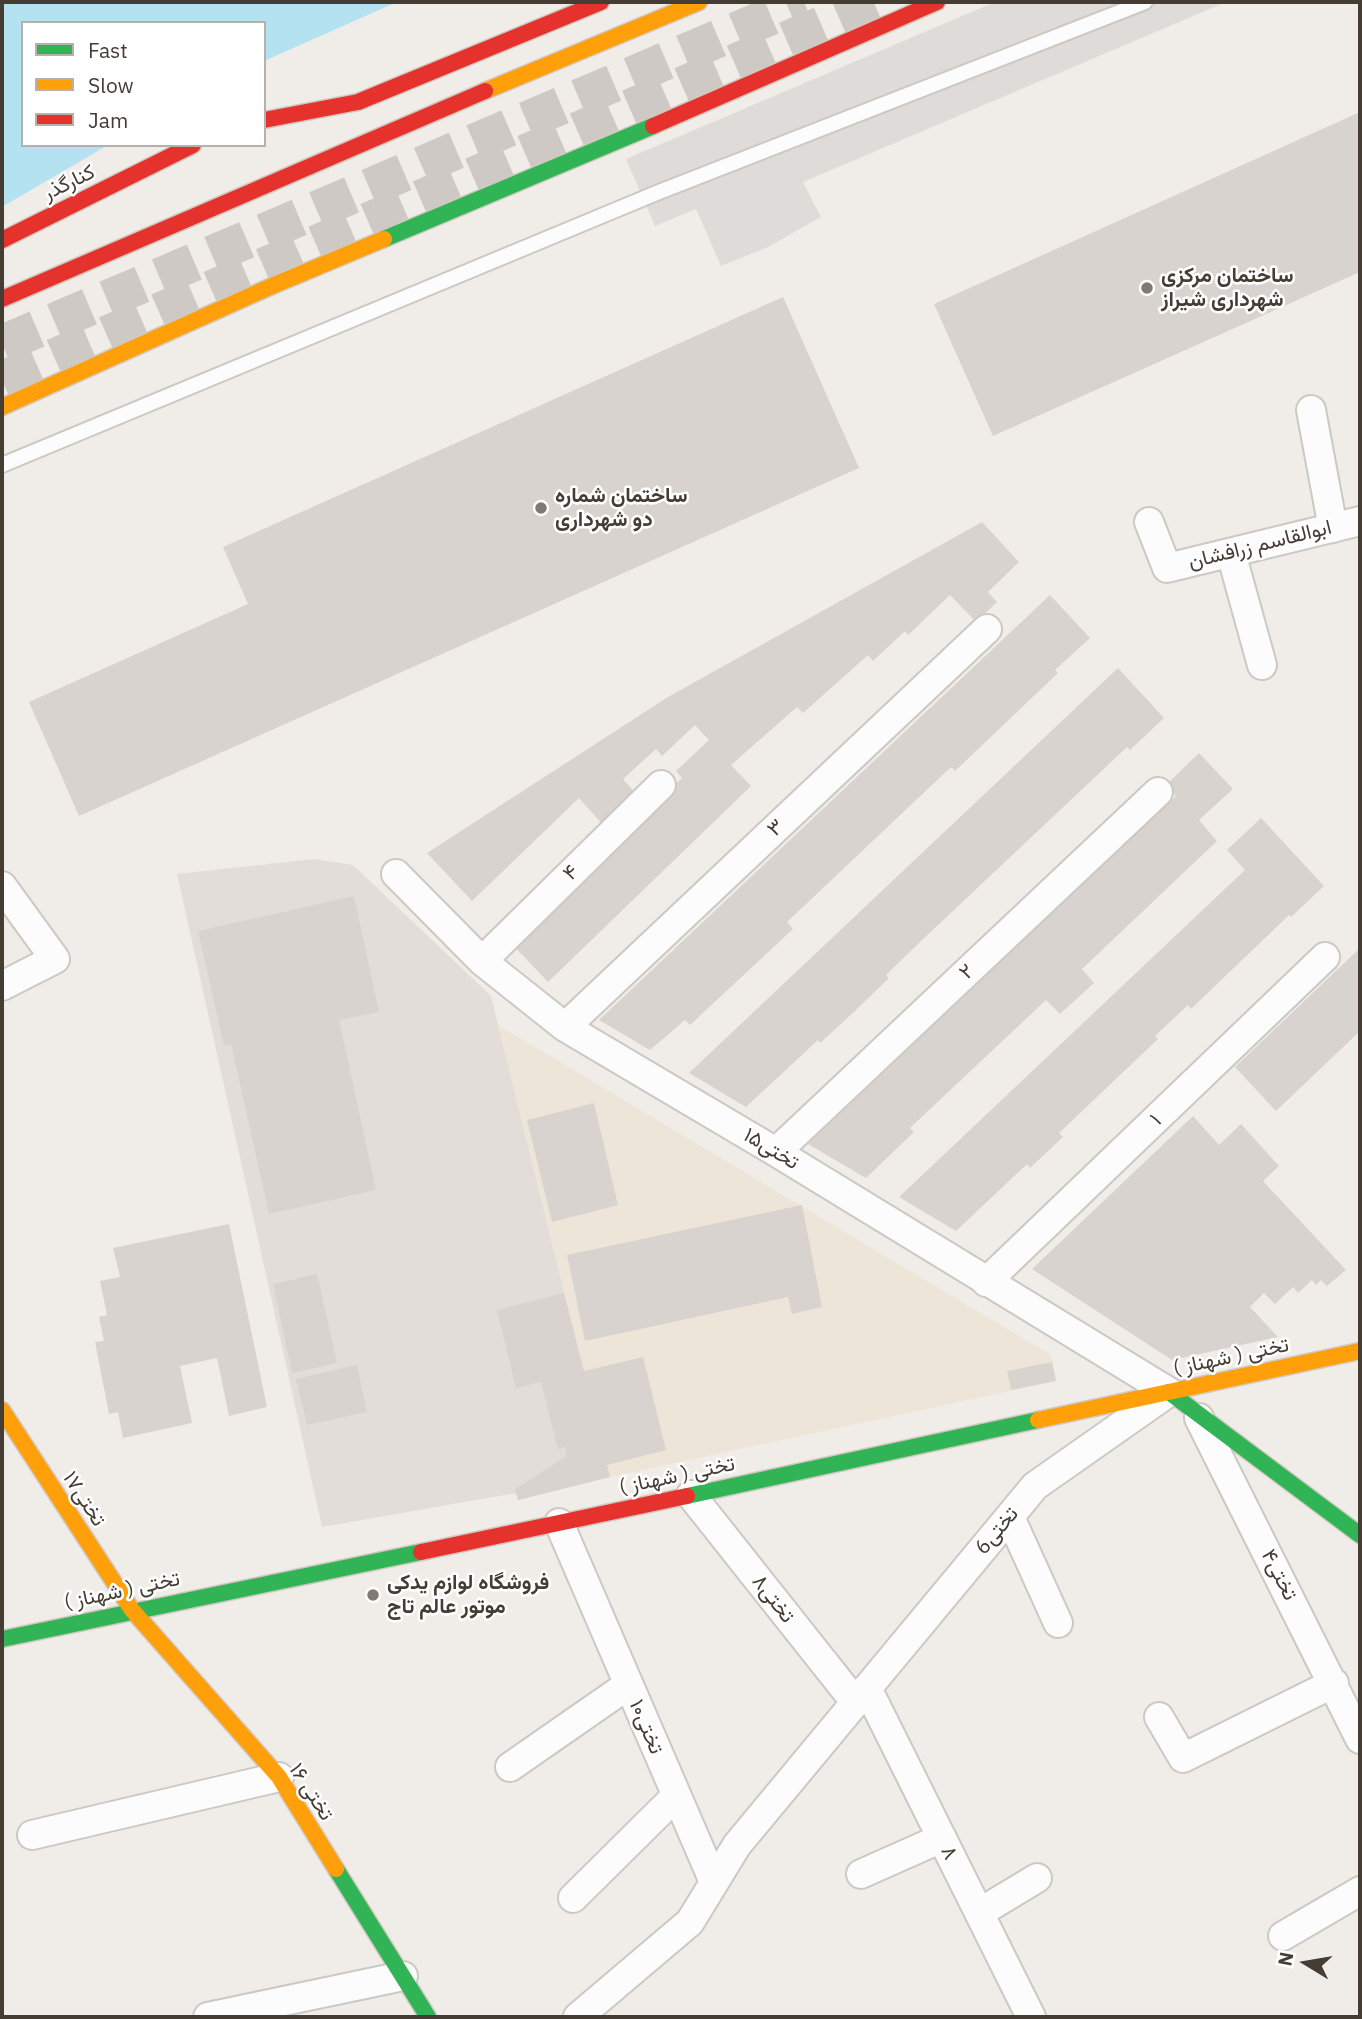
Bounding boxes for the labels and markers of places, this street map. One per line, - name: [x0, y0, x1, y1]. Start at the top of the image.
- place label: ساختمان مرکزی شهرداری شیراز: [1161, 263, 1294, 313]
- marker: ساختمان مرکزی شهرداری شیراز: [1139, 280, 1155, 296]
- place label: ساختمان شماره دو شهرداری: [555, 483, 687, 533]
- marker: ساختمان شماره دو شهرداری: [533, 500, 549, 516]
- place label: فروشگاه لوازم یدکی موتور عالم تاج: [387, 1570, 549, 1620]
- marker: فروشگاه لوازم یدکی موتور عالم تاج: [365, 1587, 381, 1603]

